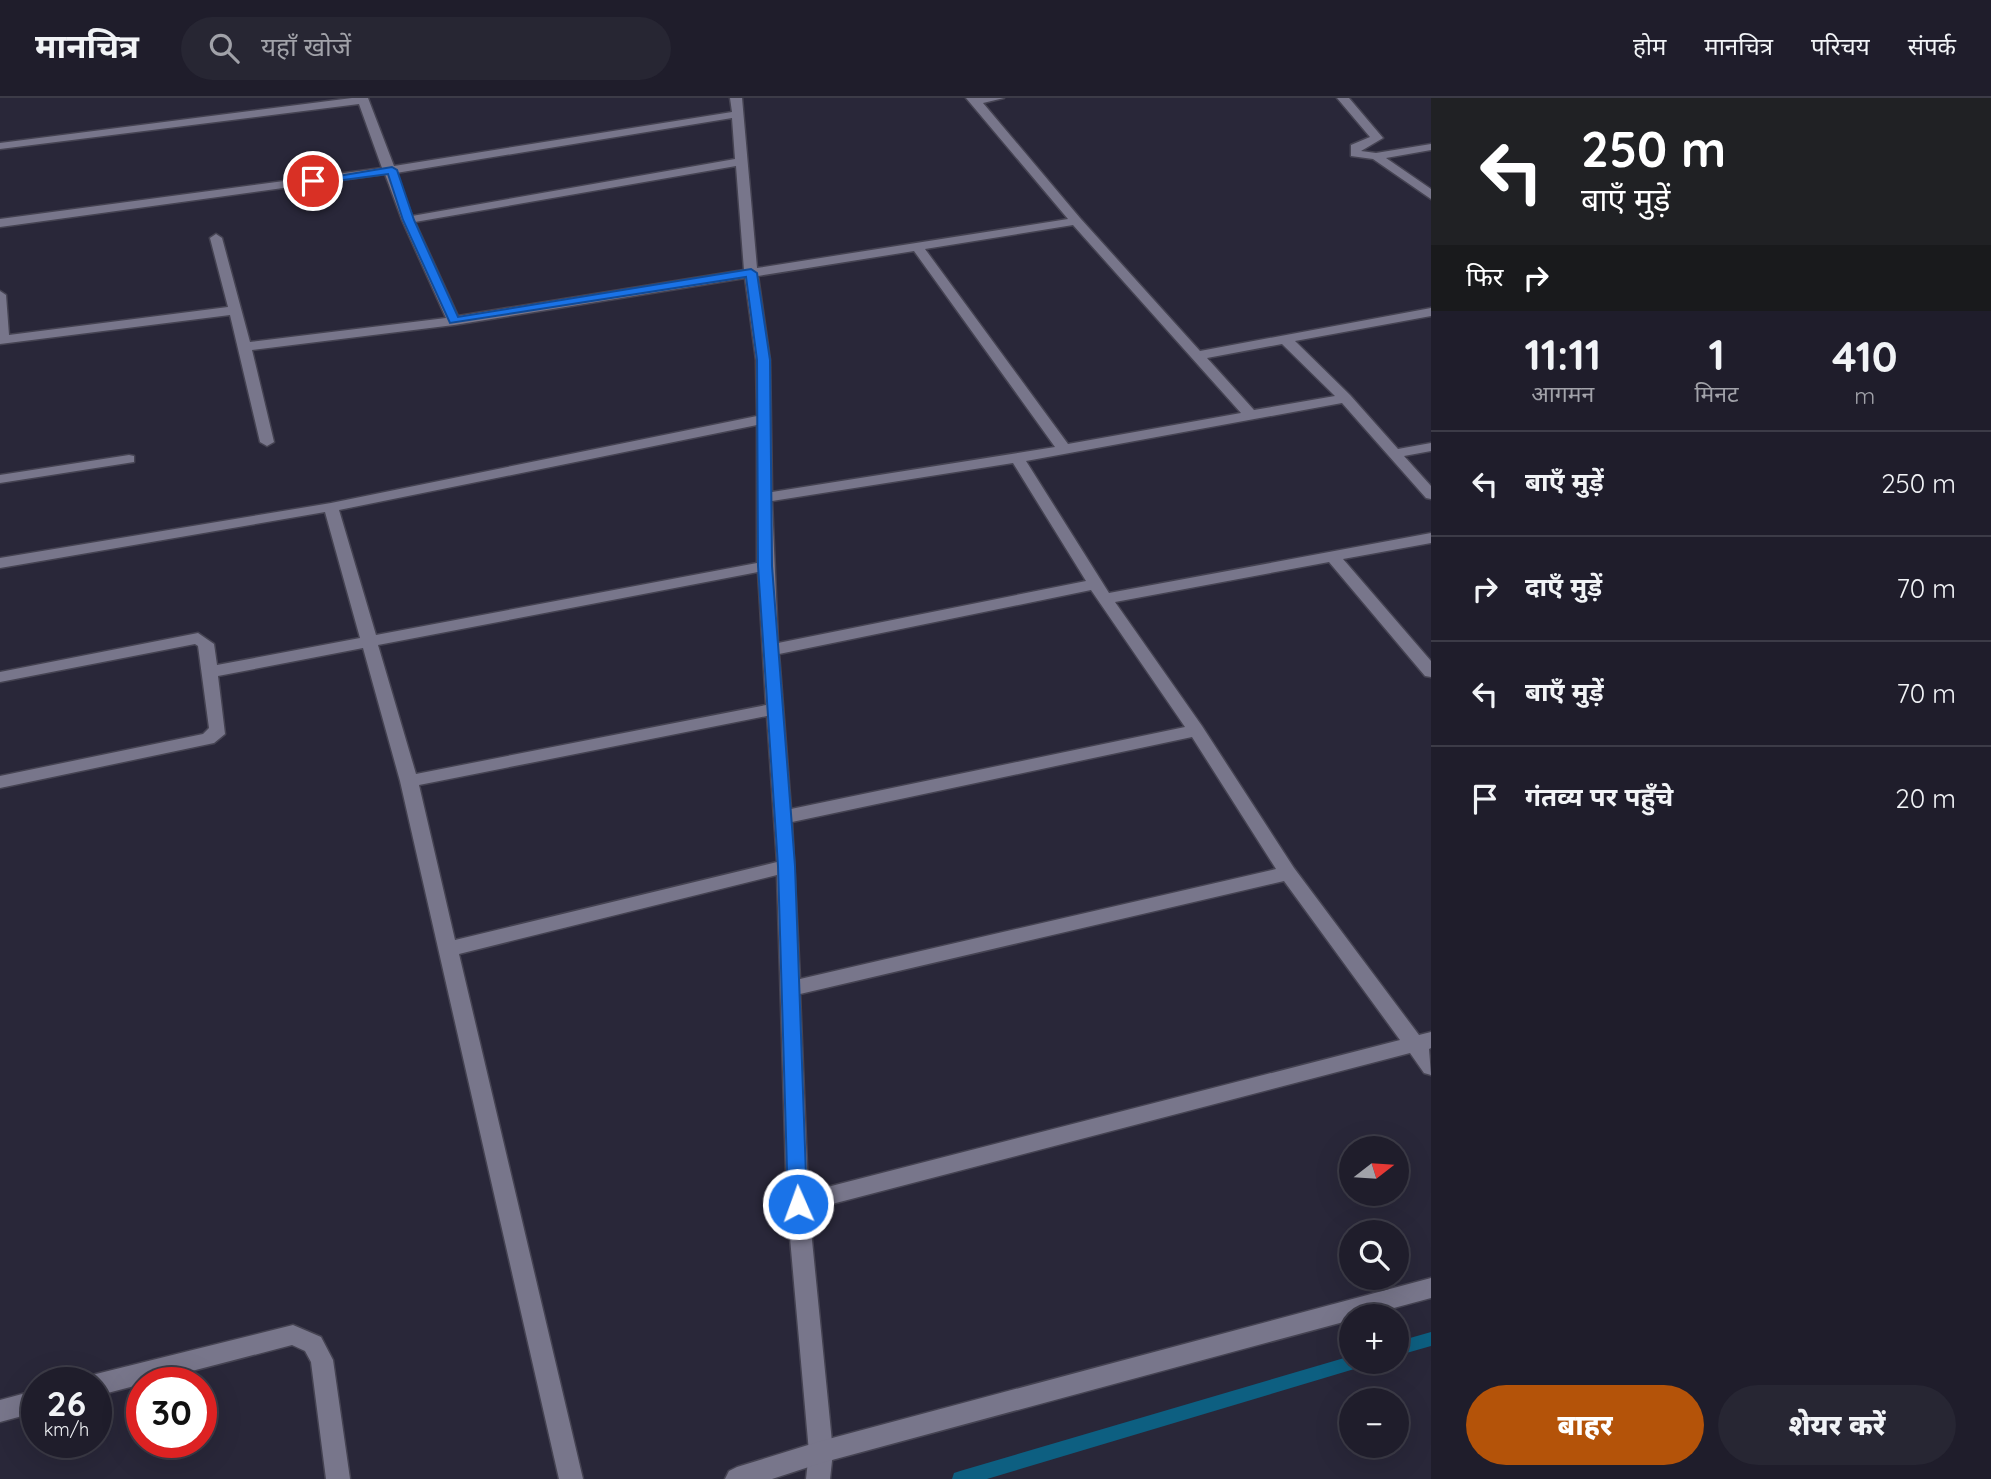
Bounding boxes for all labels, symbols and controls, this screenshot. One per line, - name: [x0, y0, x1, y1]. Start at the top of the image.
- search box: [181, 17, 671, 80]
- text: मानचित्र: [35, 25, 139, 66]
- icon: search: [205, 29, 243, 67]
- text: यहाँ खोजें: [261, 30, 351, 63]
- text: होम: [1633, 31, 1666, 61]
- text: मानचित्र: [1704, 31, 1773, 61]
- text: परिचय: [1811, 31, 1870, 61]
- text: संपर्क: [1908, 31, 1956, 61]
- text: 250 m: [1581, 118, 1726, 179]
- icon: left: [1466, 126, 1557, 217]
- pin: [283, 151, 343, 211]
- icon: arrive: [294, 162, 332, 200]
- text: बाएँ मुड़ें: [1581, 179, 1670, 219]
- icon: right: [1517, 259, 1555, 297]
- text: फिर: [1466, 260, 1503, 293]
- text: 11:11: [1524, 328, 1601, 381]
- text: 1: [1708, 328, 1725, 381]
- text: 410: [1832, 330, 1898, 383]
- text: आगमन: [1531, 379, 1594, 408]
- text: मिनट: [1695, 379, 1739, 408]
- text: m: [1854, 381, 1875, 410]
- icon: left: [1466, 465, 1504, 503]
- text: बाएँ मुड़ें: [1525, 465, 1604, 498]
- text: 250 m: [1881, 467, 1956, 500]
- icon: right: [1466, 570, 1504, 608]
- text: दाएँ मुड़ें: [1525, 570, 1602, 603]
- text: 70 m: [1896, 572, 1956, 605]
- icon: left: [1466, 675, 1504, 713]
- text: बाएँ मुड़ें: [1525, 675, 1604, 708]
- text: 70 m: [1896, 677, 1956, 710]
- icon: arrive: [1466, 780, 1504, 818]
- text: गंतव्य पर पहुँचे: [1525, 780, 1673, 813]
- text: 20 m: [1895, 782, 1956, 815]
- north arrow: [1339, 1136, 1409, 1206]
- map controls: [1339, 1136, 1409, 1458]
- position arrow: [761, 1167, 835, 1241]
- button: search: [1339, 1220, 1409, 1290]
- button: +: [1339, 1304, 1409, 1374]
- speed limit sign: 30: [126, 1367, 217, 1458]
- text: 26: [47, 1381, 86, 1425]
- button: बाहर: [1466, 1385, 1704, 1465]
- button: शेयर करें: [1718, 1385, 1956, 1465]
- button: −: [1339, 1388, 1409, 1458]
- text: km/h: [44, 1418, 89, 1441]

